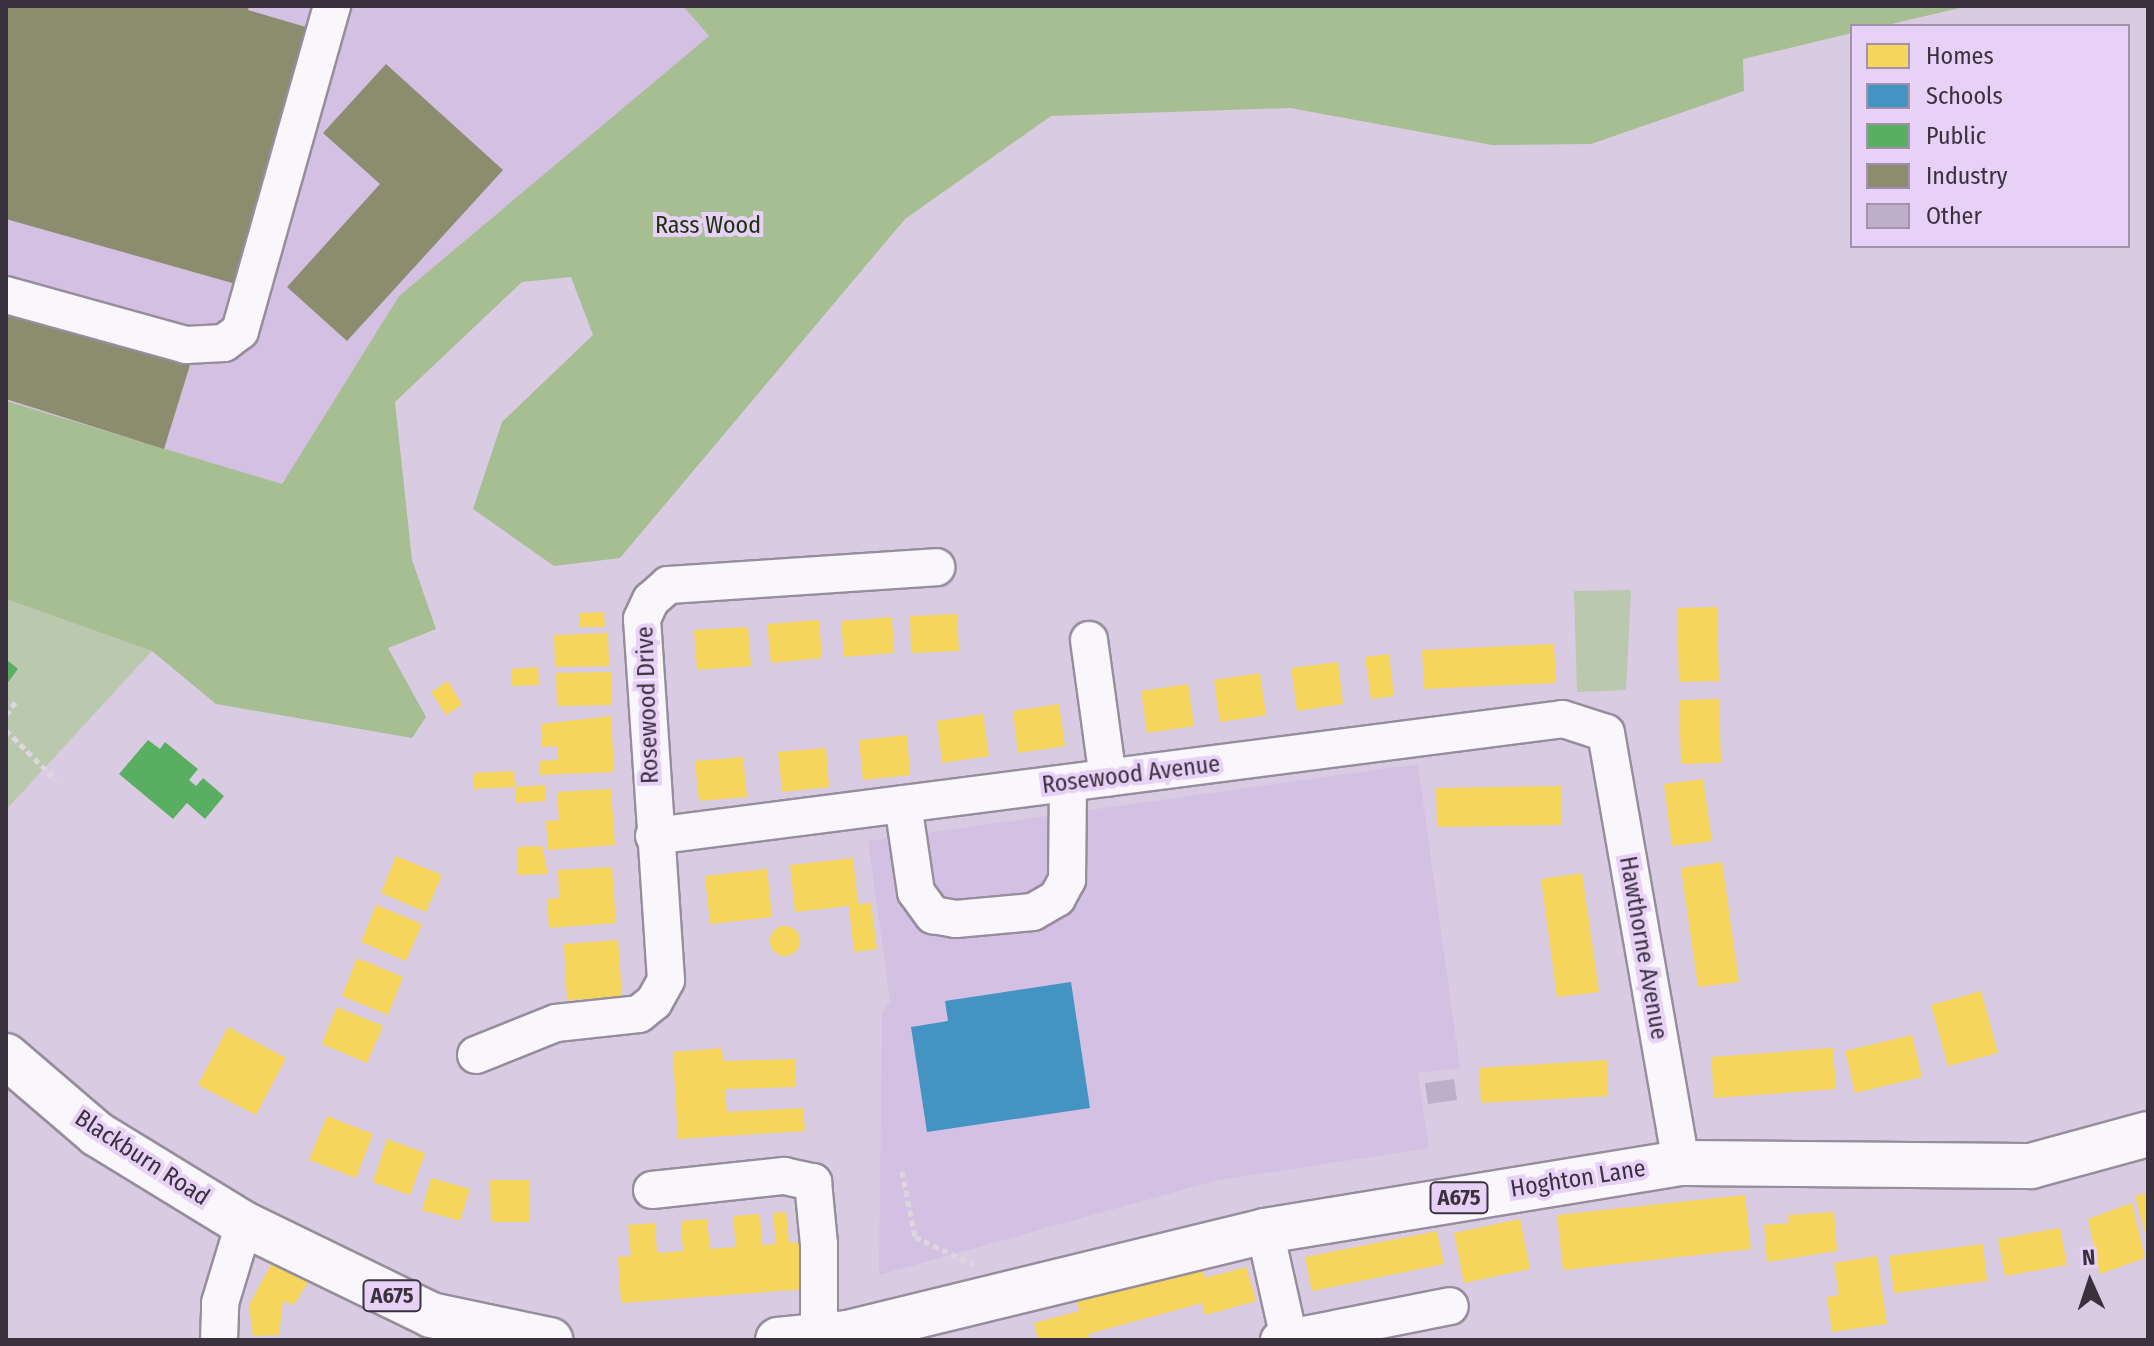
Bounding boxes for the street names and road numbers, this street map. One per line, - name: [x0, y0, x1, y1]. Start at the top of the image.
- street label: Rosewood Drive: [631, 626, 665, 784]
- street label: Rosewood Avenue: [1040, 750, 1222, 800]
- street label: Hawthorne Avenue: [1613, 854, 1673, 1042]
- street label: Blackburn Road: [69, 1104, 215, 1212]
- street label: Hoghton Lane: [1508, 1154, 1648, 1204]
- road number: A675: [1429, 1180, 1489, 1216]
- road number: A675: [362, 1278, 422, 1314]

